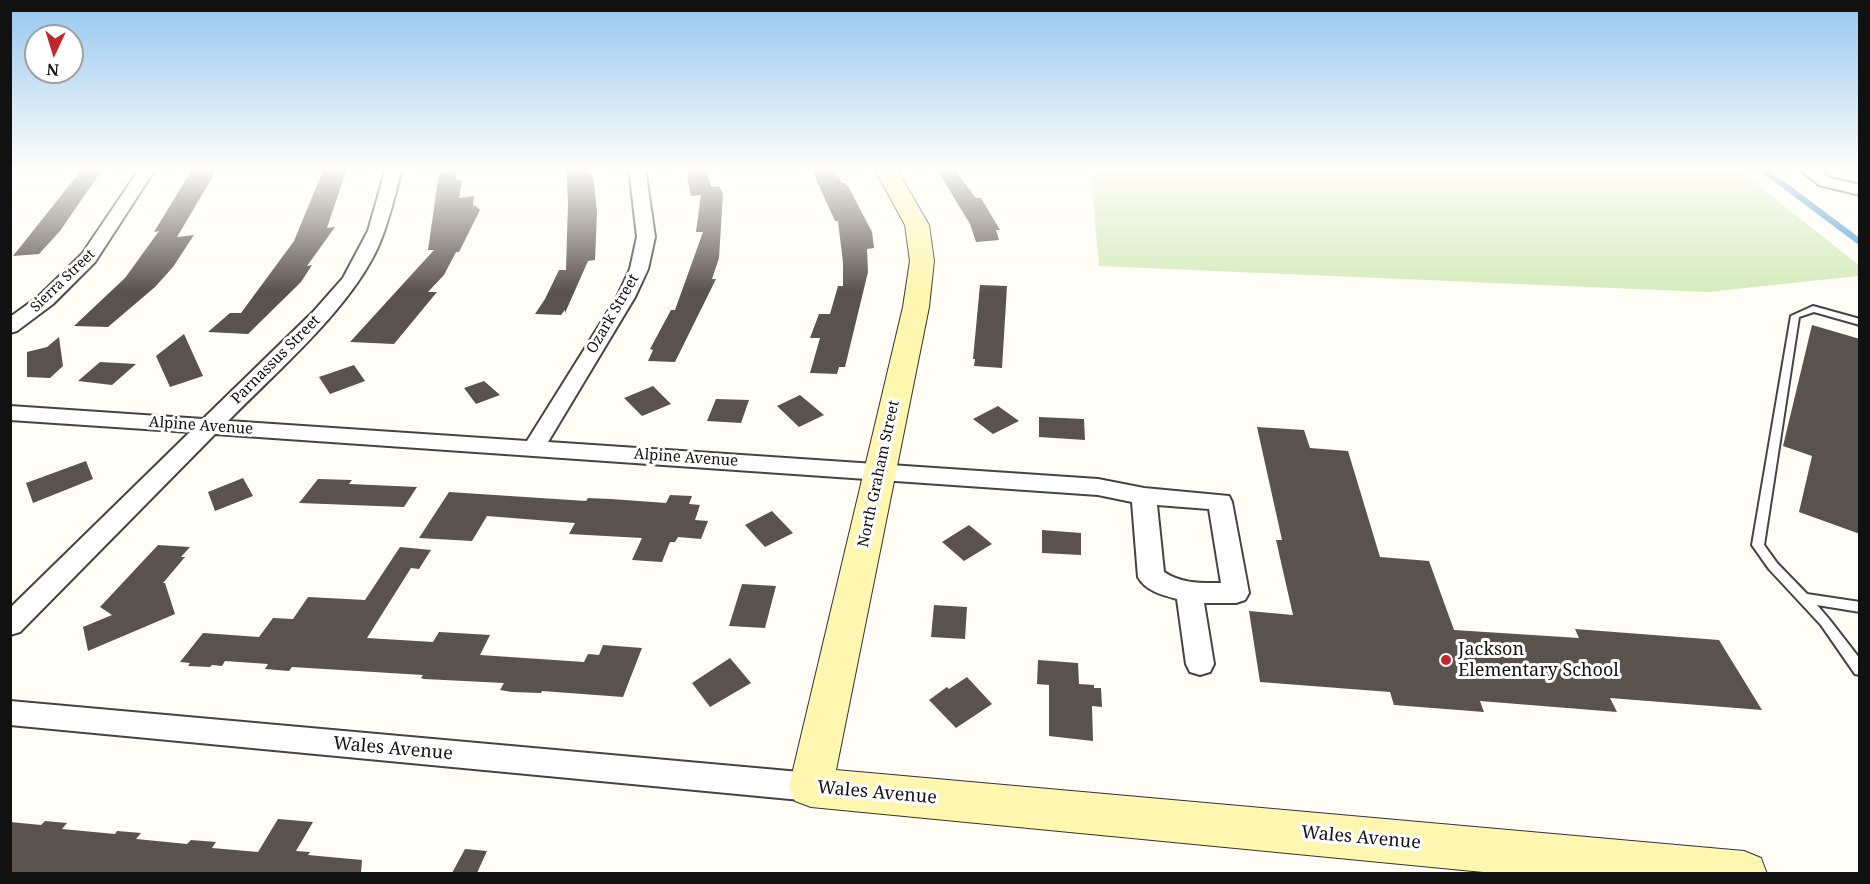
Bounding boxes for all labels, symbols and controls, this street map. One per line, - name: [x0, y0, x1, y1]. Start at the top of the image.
- north arrow: [24, 24, 84, 84]
- text: N: [46, 59, 60, 81]
- street label: Sierra Street: [27, 246, 99, 316]
- street label: Ozark Street: [583, 271, 643, 357]
- street label: Parnassus Street: [228, 312, 324, 408]
- street label: North Graham Street: [855, 399, 903, 549]
- street label: Alpine Avenue: [148, 413, 254, 439]
- street label: Alpine Avenue: [633, 445, 739, 471]
- place label: Jackson Elementary School: [1458, 639, 1619, 682]
- marker: Jackson Elementary School: [1439, 653, 1453, 667]
- street label: Wales Avenue: [332, 733, 454, 765]
- street label: Wales Avenue: [816, 777, 938, 809]
- street label: Wales Avenue: [1300, 822, 1422, 854]

